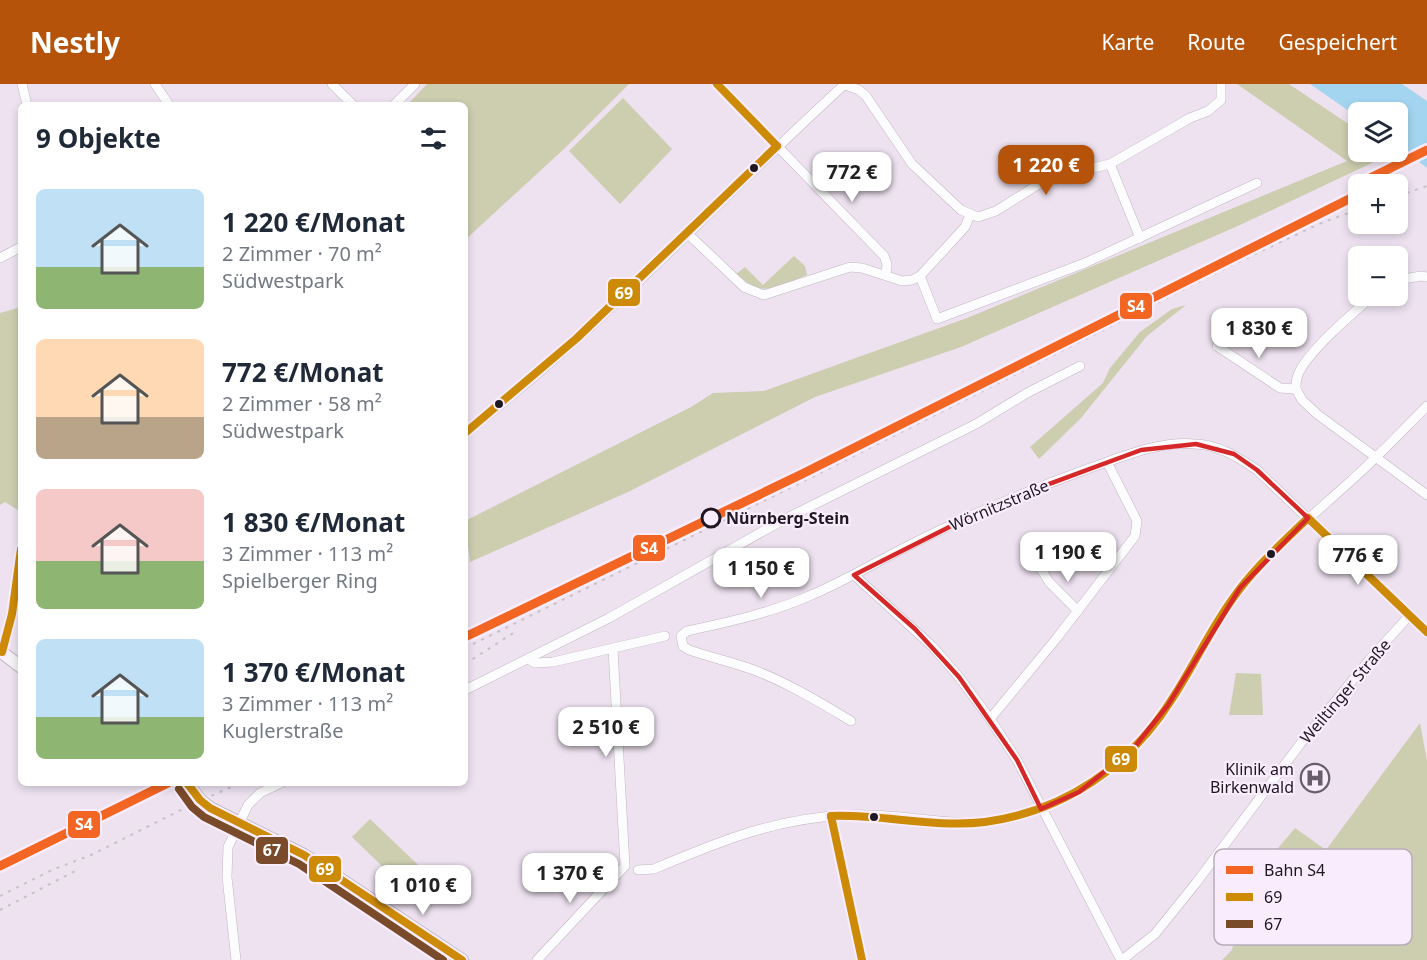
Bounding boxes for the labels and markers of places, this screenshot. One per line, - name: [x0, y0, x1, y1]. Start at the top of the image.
- pin: 1 220 €: [991, 145, 1101, 196]
- pin: 772 €: [810, 152, 894, 203]
- unlabelled marker: [748, 162, 760, 174]
- pin: 1 830 €: [1204, 308, 1314, 359]
- unlabelled marker: [493, 398, 505, 410]
- place label: Nürnberg-Stein: [726, 507, 849, 529]
- marker: Nürnberg-Stein: [701, 508, 721, 528]
- pin: 1 190 €: [1013, 532, 1123, 583]
- pin: 776 €: [1316, 535, 1400, 586]
- pin: 1 150 €: [706, 548, 816, 599]
- unlabelled marker: [1265, 548, 1277, 560]
- pin: 2 510 €: [551, 707, 661, 758]
- place label: Klinik am Birkenwald: [1210, 758, 1294, 798]
- hospital icon: Klinik am Birkenwald: [1299, 762, 1331, 794]
- unlabelled marker: [868, 811, 880, 823]
- pin: 1 370 €: [515, 853, 625, 904]
- pin: 1 010 €: [368, 865, 478, 916]

